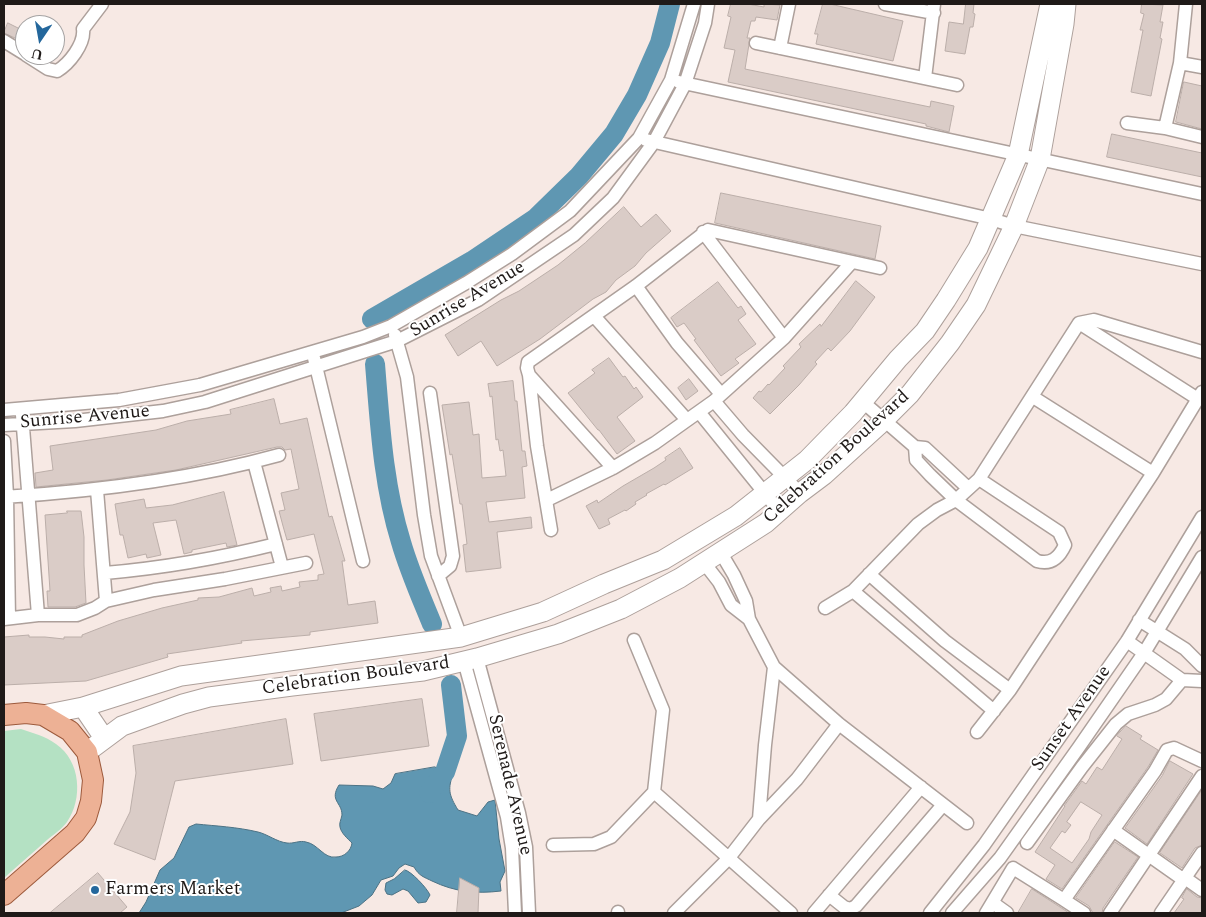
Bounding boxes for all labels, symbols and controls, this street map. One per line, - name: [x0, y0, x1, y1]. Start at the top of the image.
- north arrow: [15, 15, 65, 65]
- text: U: [29, 43, 45, 66]
- street label: Sunrise Avenue: [406, 257, 530, 343]
- street label: Celebration Boulevard: [759, 386, 915, 530]
- street label: Sunrise Avenue: [19, 401, 151, 435]
- street label: Celebration Boulevard: [261, 653, 451, 701]
- street label: Sunset Avenue: [1027, 662, 1117, 776]
- street label: Serenade Avenue: [482, 712, 536, 858]
- place label: Farmers Market: [105, 879, 240, 901]
- marker: Farmers Market: [89, 884, 101, 896]

